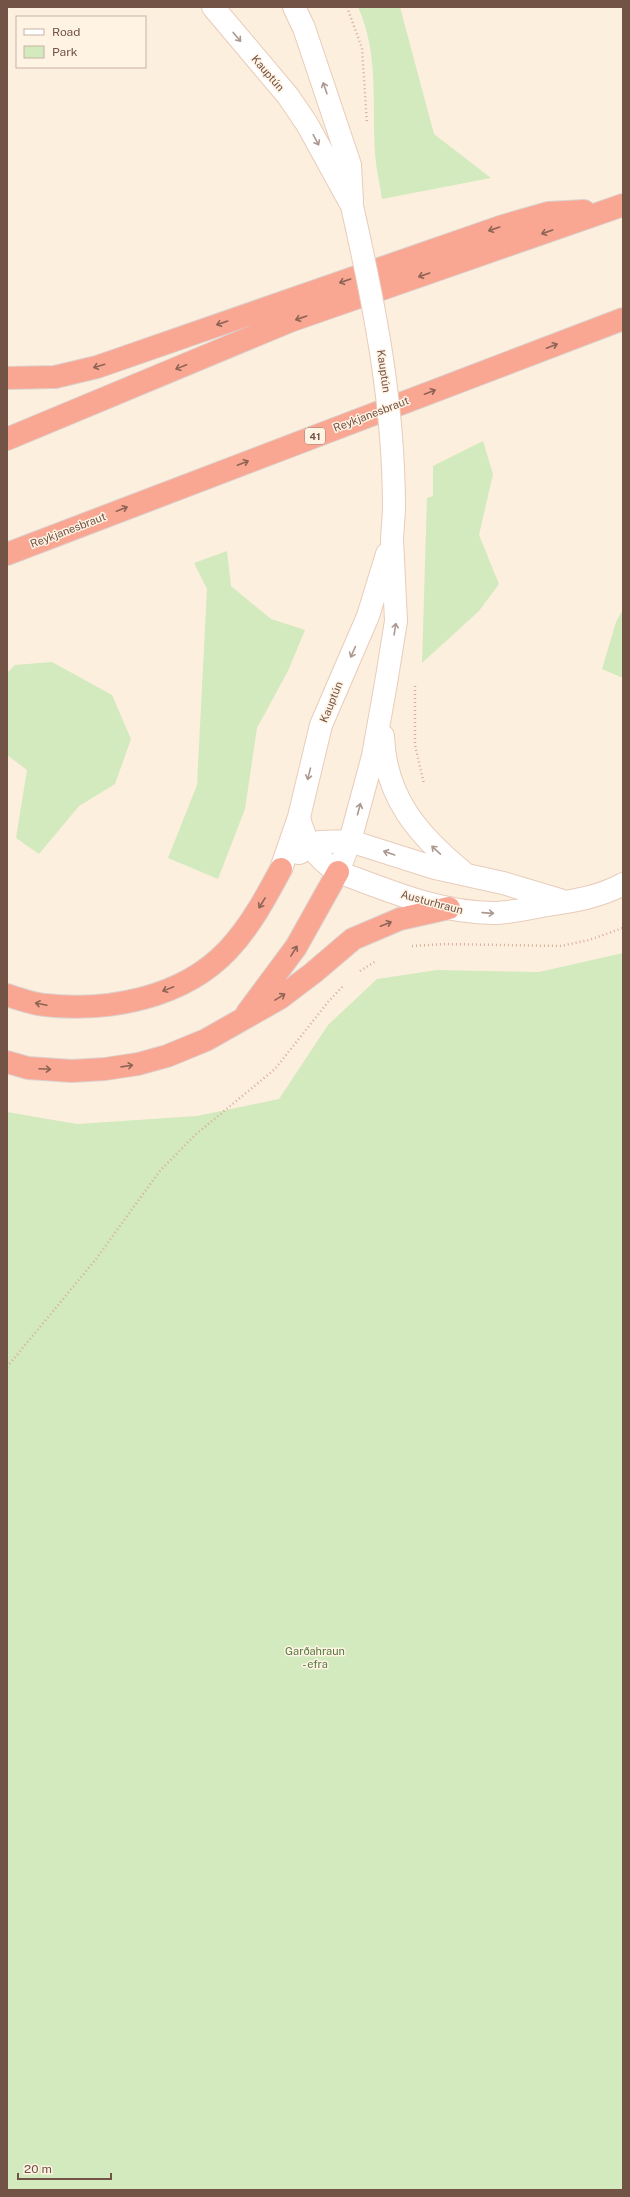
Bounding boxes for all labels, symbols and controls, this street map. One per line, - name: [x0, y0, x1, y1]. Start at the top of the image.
- legend: [16, 16, 146, 68]
- text: Road: [52, 25, 80, 39]
- one-way arrow: [233, 32, 242, 43]
- text: Park: [52, 45, 78, 59]
- street label: Kauptún: [249, 53, 287, 93]
- one-way arrow: [320, 82, 328, 94]
- one-way arrow: [312, 134, 320, 146]
- one-way arrow: [488, 226, 501, 233]
- one-way arrow: [541, 229, 553, 237]
- one-way arrow: [418, 272, 430, 280]
- one-way arrow: [339, 277, 351, 285]
- one-way arrow: [295, 314, 307, 322]
- one-way arrow: [216, 319, 228, 327]
- one-way arrow: [545, 342, 557, 350]
- street label: Kauptún: [375, 349, 393, 393]
- one-way arrow: [93, 363, 106, 370]
- one-way arrow: [175, 364, 187, 371]
- one-way arrow: [424, 388, 437, 395]
- street label: Reykjanesbraut: [332, 394, 410, 434]
- road number: 41: [305, 428, 325, 444]
- one-way arrow: [237, 458, 249, 466]
- one-way arrow: [115, 505, 127, 513]
- street label: Reykjanesbraut: [29, 510, 107, 550]
- one-way arrow: [391, 623, 399, 636]
- one-way arrow: [348, 645, 356, 657]
- street label: Kauptún: [317, 680, 345, 724]
- one-way arrow: [305, 767, 313, 780]
- one-way arrow: [355, 802, 363, 815]
- one-way arrow: [431, 845, 441, 855]
- one-way arrow: [383, 848, 395, 856]
- street label: Austurhraun: [400, 888, 464, 916]
- one-way arrow: [258, 897, 266, 908]
- one-way arrow: [481, 909, 494, 916]
- one-way arrow: [380, 920, 392, 928]
- one-way arrow: [290, 945, 298, 957]
- one-way arrow: [163, 986, 175, 994]
- one-way arrow: [274, 993, 285, 1001]
- one-way arrow: [35, 1000, 48, 1008]
- one-way arrow: [121, 1062, 134, 1070]
- one-way arrow: [38, 1066, 51, 1073]
- park label: Garðahraun - efra: [285, 1645, 345, 1670]
- scale bar: [18, 2155, 111, 2181]
- text: 20 m: [24, 2162, 52, 2176]

